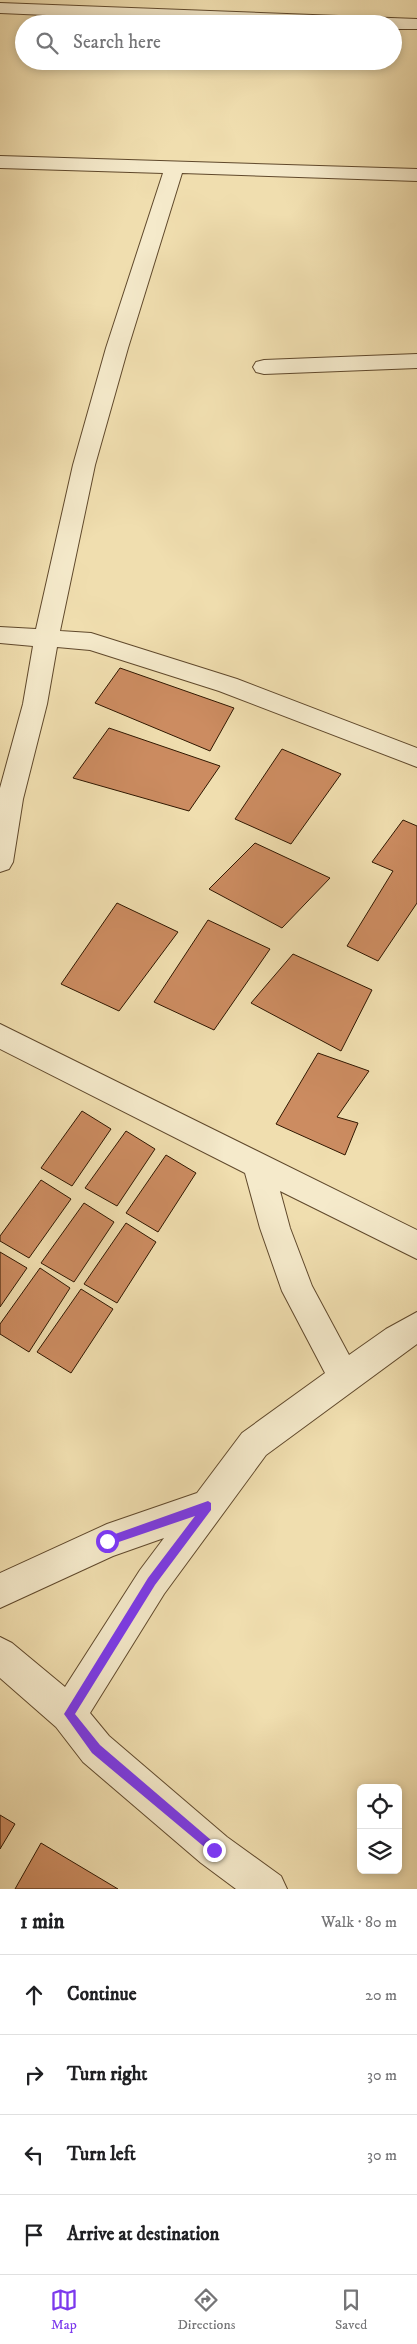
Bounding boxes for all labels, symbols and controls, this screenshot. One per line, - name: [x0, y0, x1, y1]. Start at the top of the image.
- search box: [15, 15, 402, 70]
- icon: search: [33, 29, 61, 57]
- text: Search here: [73, 31, 161, 54]
- route start: [96, 1530, 119, 1553]
- map controls: [357, 1784, 402, 1874]
- button: locate: [357, 1784, 402, 1829]
- button: layers: [357, 1829, 402, 1874]
- route end: [203, 1839, 226, 1862]
- text: 1 min: [20, 1909, 64, 1935]
- text: Walk · 80 m: [321, 1912, 397, 1932]
- icon: ahead: [20, 1981, 48, 2009]
- text: Continue: [67, 1983, 137, 2006]
- text: 20 m: [365, 1985, 397, 2005]
- icon: right: [20, 2061, 48, 2089]
- text: Turn right: [67, 2063, 147, 2086]
- text: 30 m: [367, 2065, 397, 2085]
- icon: left: [20, 2141, 48, 2169]
- text: Turn left: [67, 2143, 136, 2166]
- text: 30 m: [367, 2145, 397, 2165]
- icon: arrive: [20, 2221, 48, 2249]
- text: Arrive at destination: [67, 2223, 219, 2246]
- tab: Map: [50, 2286, 78, 2334]
- tab: Directions: [177, 2286, 235, 2334]
- tab: Saved: [335, 2286, 367, 2334]

